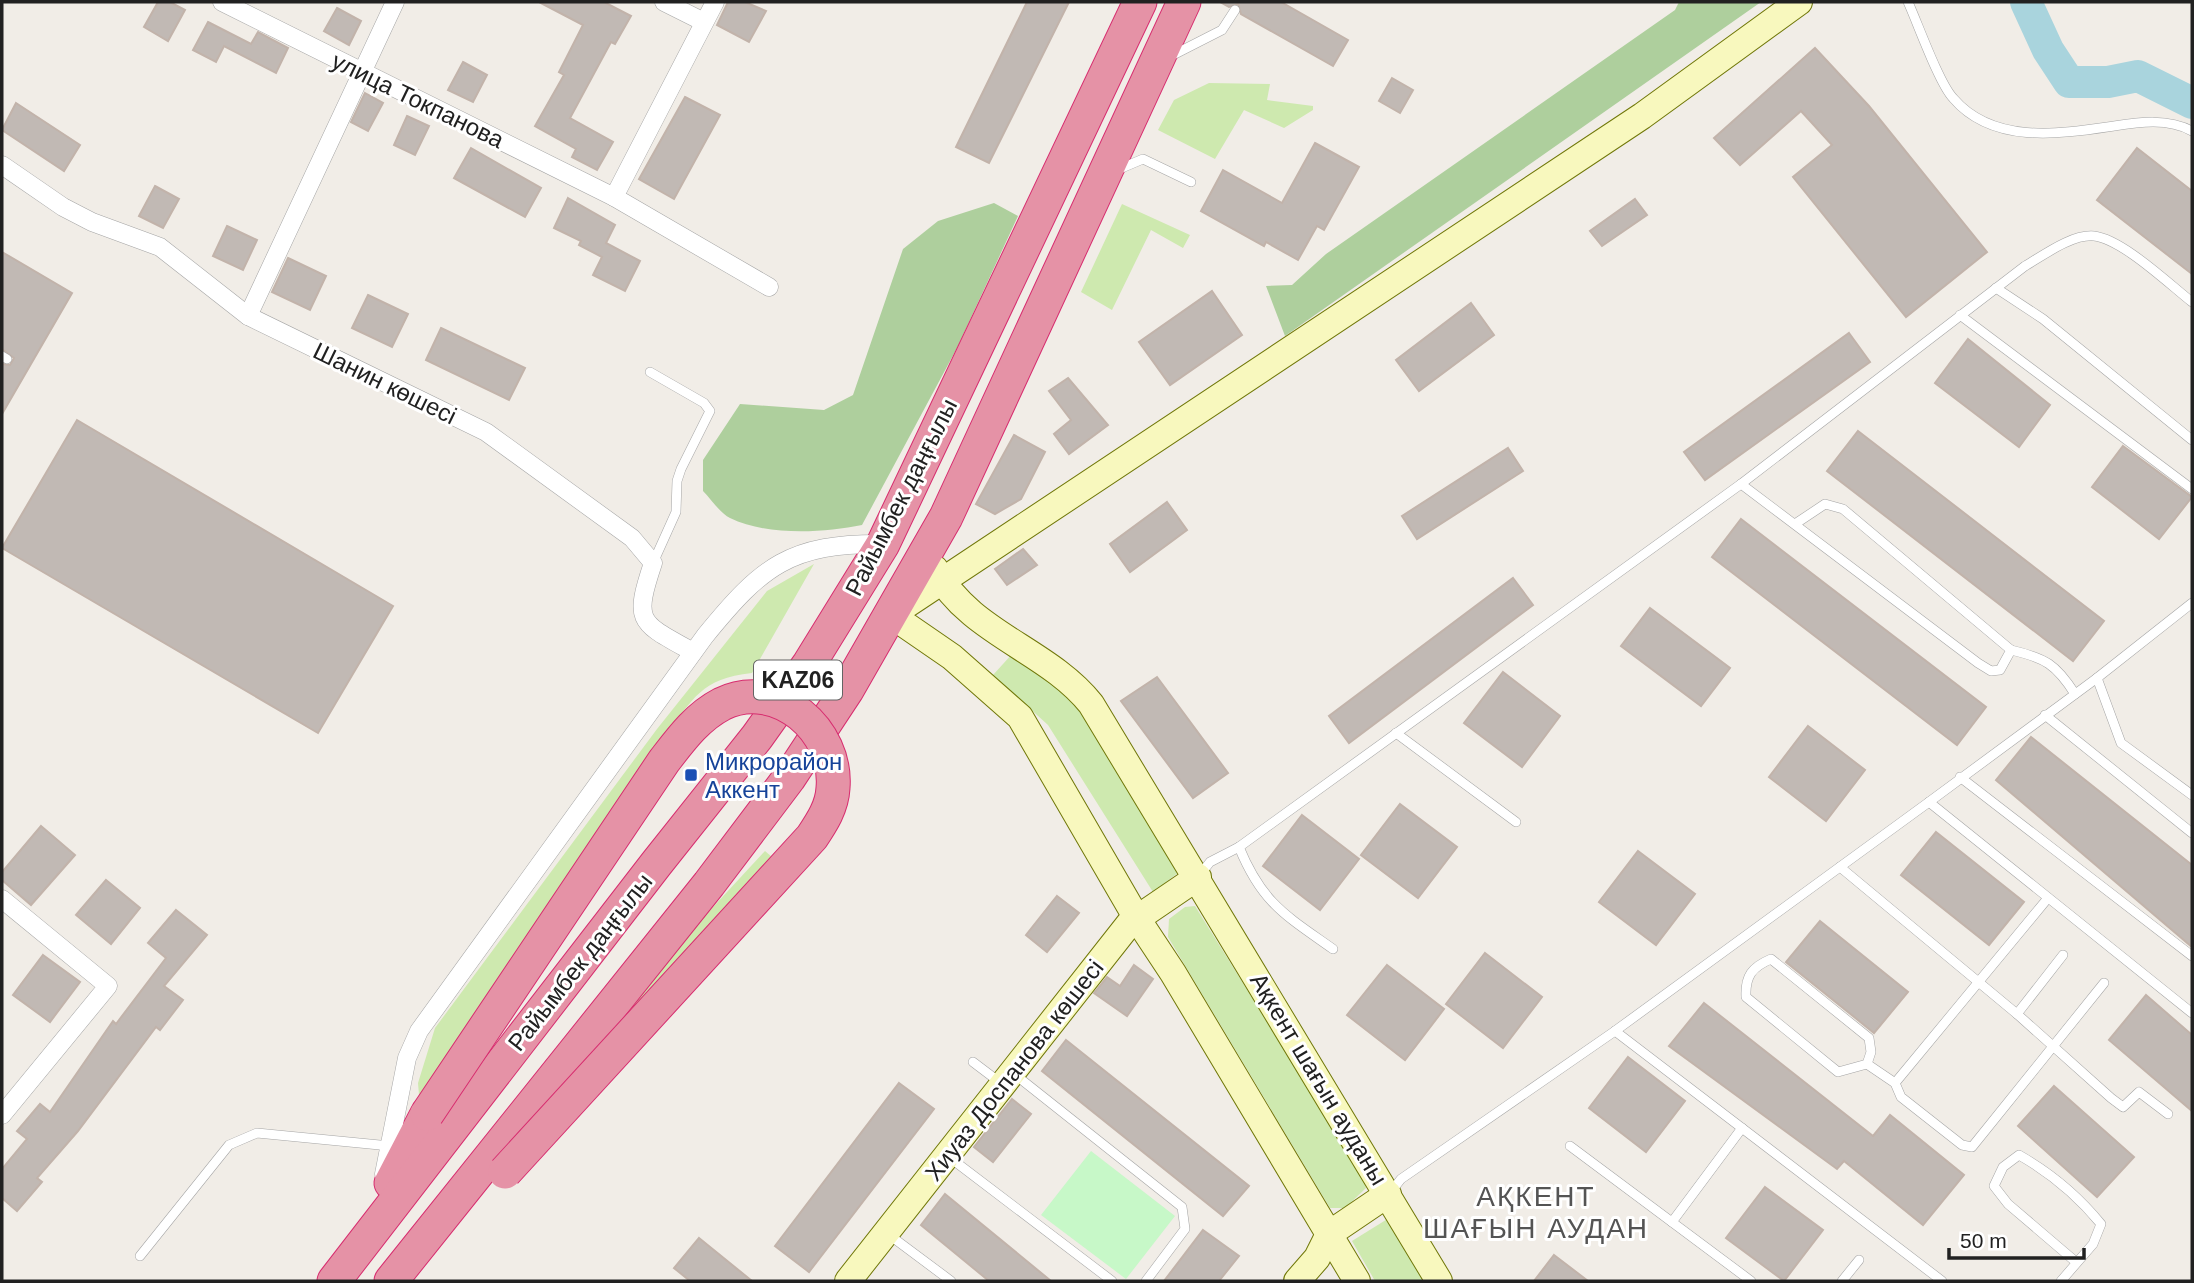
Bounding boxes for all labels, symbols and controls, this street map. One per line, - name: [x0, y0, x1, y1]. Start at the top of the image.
- street label: улица Токпанова: [328, 47, 509, 154]
- street label: Шанин көшесі: [309, 337, 461, 429]
- street label: Райымбек даңғылы: [840, 394, 962, 600]
- road number: KАZ06: [754, 660, 842, 700]
- place label: Микрорайон Аккент: [705, 748, 842, 803]
- marker: Микрорайон Аккент: [683, 767, 699, 783]
- street label: Райымбек даңғылы: [502, 868, 658, 1056]
- street label: Хиуаз Доспанова көшесі: [919, 954, 1109, 1186]
- street label: Ақкент шағын ауданы: [1245, 968, 1393, 1190]
- district label: АҚКЕНТ ШАҒЫН АУДАН: [1423, 1181, 1649, 1244]
- scale bar: [1949, 1216, 2084, 1260]
- text: 50 m: [1960, 1229, 2007, 1252]

